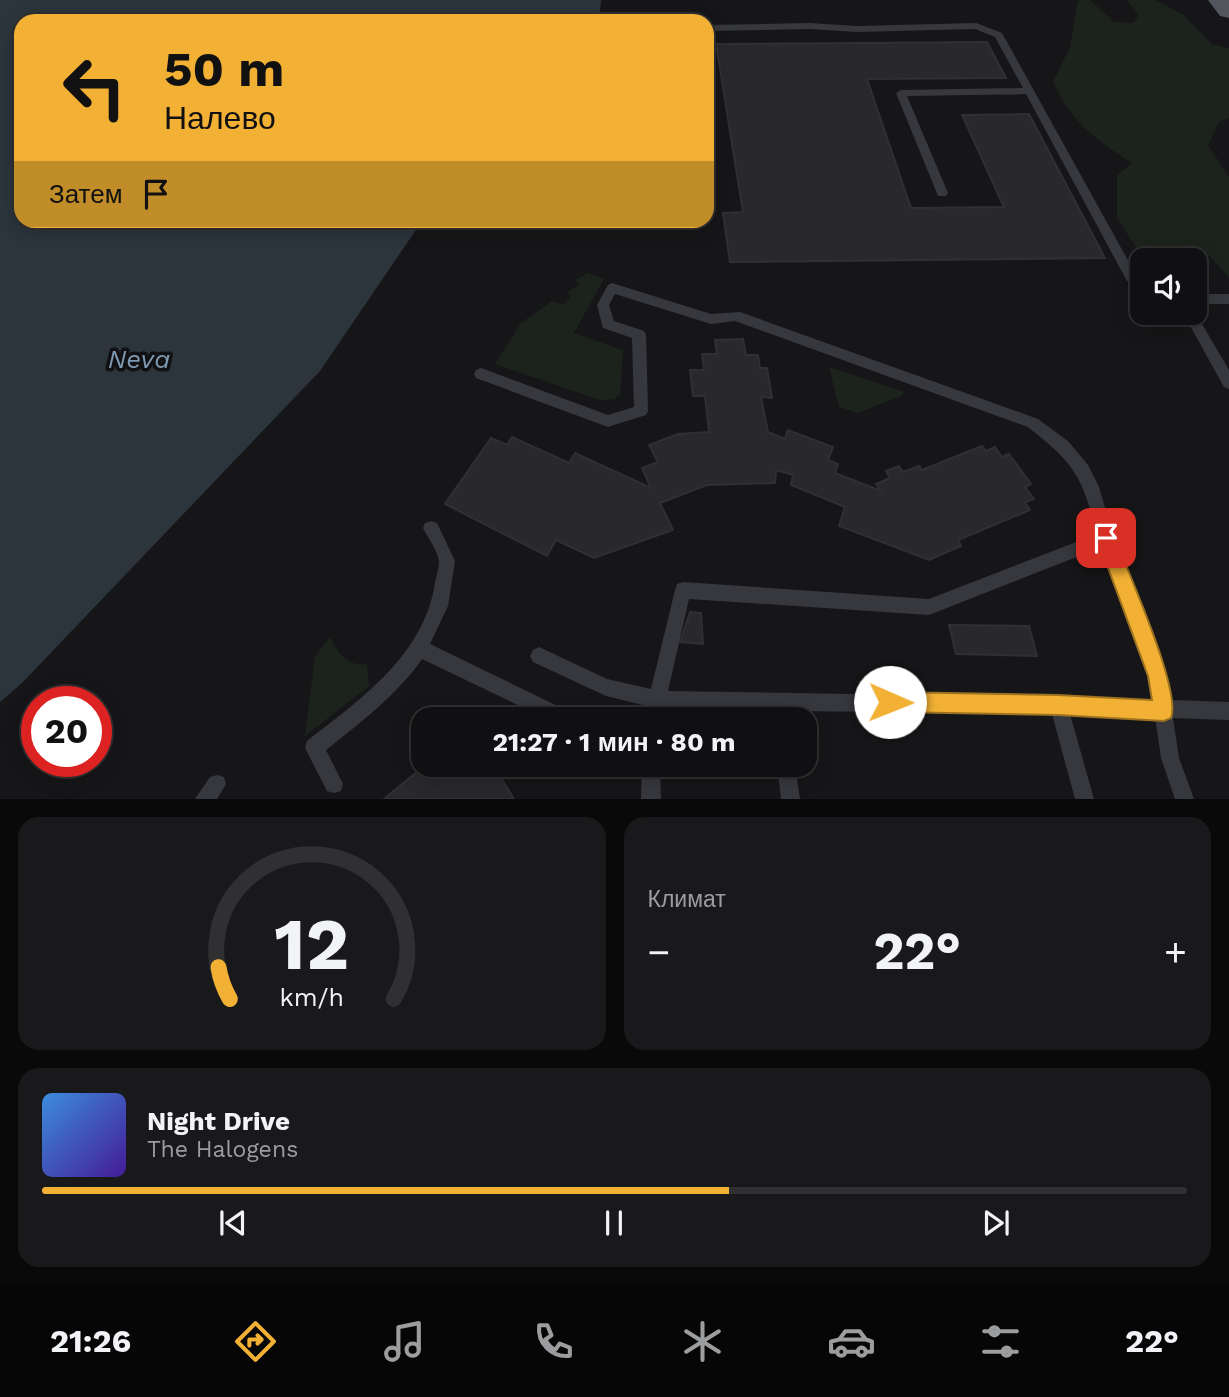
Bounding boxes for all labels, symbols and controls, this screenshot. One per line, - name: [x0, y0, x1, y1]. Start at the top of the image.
- text: 50 m: [164, 40, 284, 98]
- icon: left: [49, 42, 140, 133]
- text: Налево: [164, 99, 276, 137]
- icon: arrive: [137, 175, 175, 213]
- text: Затем: [49, 179, 123, 209]
- map controls: [1130, 248, 1207, 325]
- button: sound: [1130, 248, 1207, 325]
- water label: Neva: [108, 344, 170, 374]
- pin: [1076, 508, 1136, 568]
- icon: arrive: [1087, 519, 1125, 557]
- position arrow: [853, 665, 927, 739]
- speed limit sign: 20: [21, 686, 112, 777]
- text: 21:27 · 1 мин · 80 m: [492, 727, 736, 757]
- text: Климат: [648, 886, 726, 913]
- text: 12: [274, 902, 349, 988]
- text: 22°: [873, 921, 961, 982]
- text: −: [648, 930, 670, 974]
- text: +: [1164, 930, 1187, 974]
- text: km/h: [280, 983, 344, 1012]
- text: Night Drive: [147, 1106, 290, 1136]
- text: The Halogens: [147, 1136, 298, 1163]
- icon: previous: [214, 1204, 252, 1242]
- icon: pause: [595, 1204, 633, 1242]
- icon: next: [977, 1204, 1015, 1242]
- icon: directions: [231, 1317, 280, 1366]
- icon: music: [380, 1317, 429, 1366]
- icon: phone: [529, 1317, 578, 1366]
- icon: climate: [678, 1317, 727, 1366]
- icon: car: [827, 1317, 876, 1366]
- icon: filters: [976, 1317, 1025, 1366]
- text: 21:26: [50, 1322, 131, 1360]
- text: 22°: [1125, 1322, 1179, 1360]

